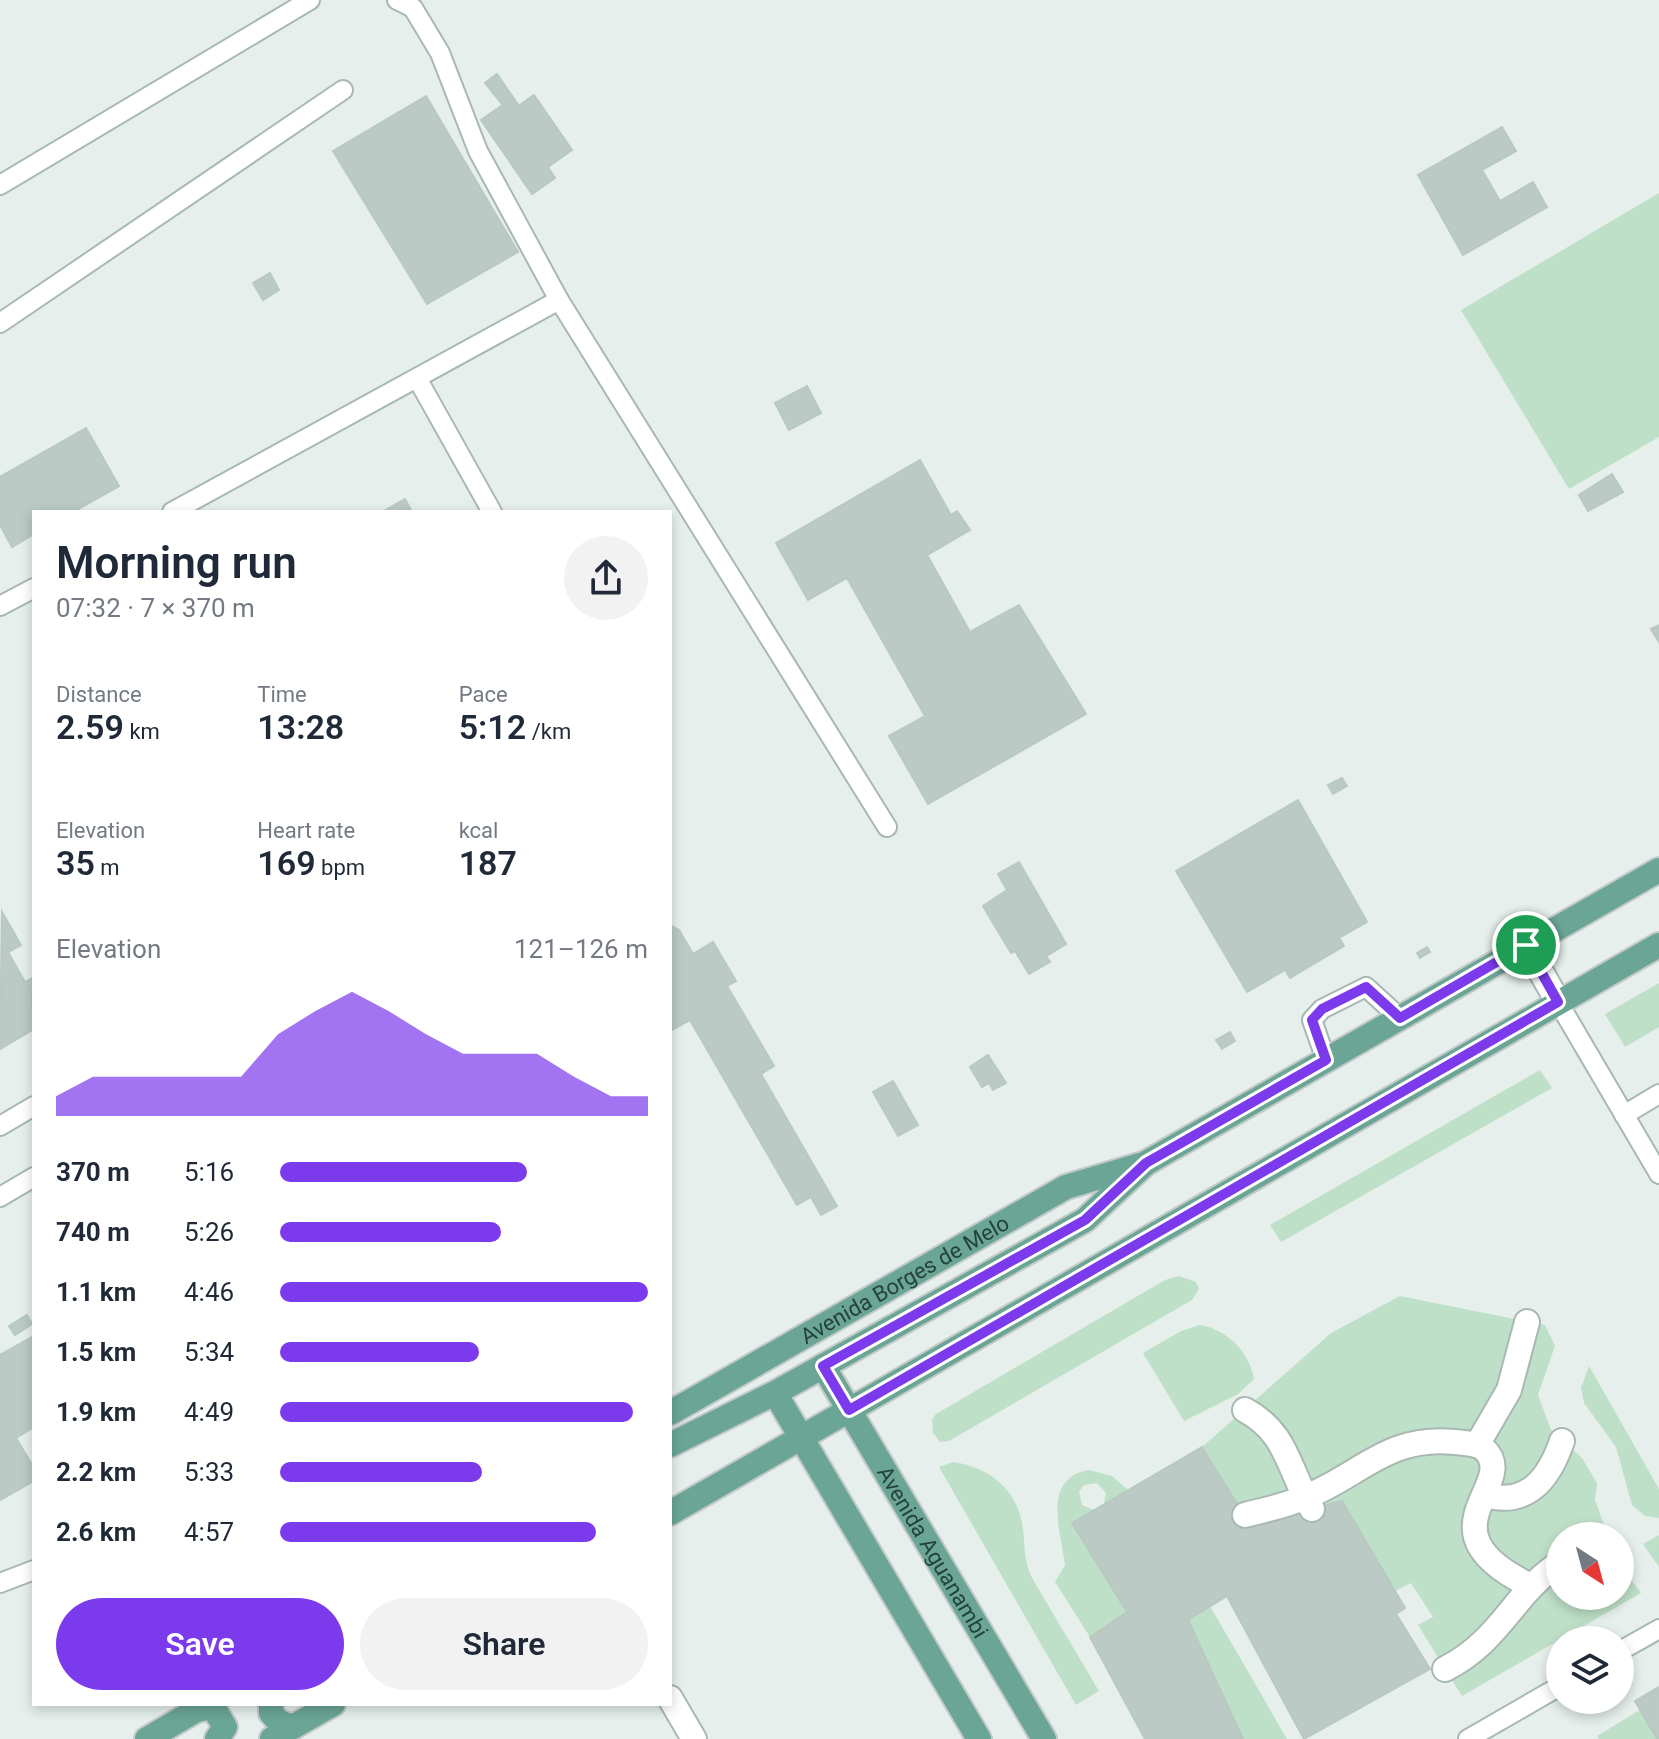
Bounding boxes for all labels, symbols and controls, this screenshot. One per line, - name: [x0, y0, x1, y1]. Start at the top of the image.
- button: share: [564, 536, 648, 620]
- text: Morning run: [56, 537, 297, 589]
- text: 07:32 · 7 × 370 m: [56, 593, 255, 623]
- text: Distance: [56, 682, 142, 707]
- text: Time: [257, 682, 307, 707]
- text: Pace: [459, 682, 508, 707]
- text: 2.59: [56, 707, 124, 747]
- text: 13:28: [257, 707, 344, 747]
- text: 5:12: [459, 707, 526, 747]
- text: km: [124, 719, 160, 744]
- text: /km: [526, 719, 571, 744]
- text: Elevation: [56, 818, 145, 843]
- text: Heart rate: [257, 818, 355, 843]
- text: kcal: [459, 818, 498, 843]
- text: 35: [56, 843, 95, 883]
- text: 169: [257, 843, 316, 883]
- text: 187: [459, 843, 517, 883]
- text: m: [95, 855, 120, 880]
- text: bpm: [316, 855, 365, 880]
- pin: [1492, 911, 1560, 979]
- icon: arrive: [1504, 923, 1548, 967]
- text: Elevation: [56, 934, 161, 964]
- text: 121–126 m: [514, 934, 648, 964]
- text: 370 m: [56, 1157, 130, 1187]
- text: 5:16: [184, 1157, 234, 1187]
- street label: Avenida Borges de Melo: [796, 1210, 1013, 1349]
- text: 740 m: [56, 1217, 130, 1247]
- text: 5:26: [184, 1217, 234, 1247]
- text: 1.1 km: [56, 1277, 136, 1307]
- text: 4:46: [184, 1277, 234, 1307]
- text: 1.5 km: [56, 1337, 136, 1367]
- text: 5:34: [184, 1337, 234, 1367]
- text: 1.9 km: [56, 1397, 136, 1427]
- text: 4:49: [184, 1397, 234, 1427]
- text: 2.2 km: [56, 1457, 136, 1487]
- text: 5:33: [184, 1457, 234, 1487]
- street label: Avenida Aguanambi: [873, 1461, 994, 1642]
- text: 2.6 km: [56, 1517, 136, 1547]
- text: 4:57: [184, 1517, 234, 1547]
- north arrow: [1546, 1522, 1634, 1610]
- map controls: [1546, 1522, 1634, 1714]
- button: Save: [56, 1598, 344, 1690]
- button: Share: [360, 1598, 648, 1690]
- button: layers: [1546, 1626, 1634, 1714]

